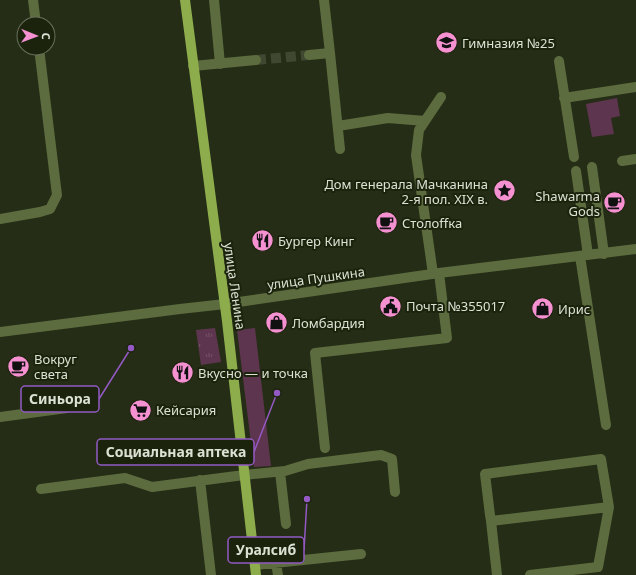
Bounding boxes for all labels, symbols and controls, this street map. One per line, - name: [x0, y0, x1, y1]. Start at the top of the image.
- north arrow: [16, 16, 56, 56]
- school or university icon: Гимназия №25: [434, 30, 460, 56]
- text: С: [39, 32, 54, 40]
- place label: Гимназия №25: [462, 34, 555, 52]
- place label: Дом генерала Мачканина 2-я пол. XIX в.: [324, 175, 488, 208]
- place icon: Дом генерала Мачканина 2-я пол. XIX в.: [491, 178, 517, 204]
- place label: Shawarma Gods: [535, 187, 600, 220]
- cafe icon: Shawarma Gods: [602, 190, 628, 216]
- cafe icon: Столоffка: [374, 210, 400, 236]
- place label: Столоffка: [402, 214, 462, 232]
- restaurant icon: Бургер Кинг: [249, 228, 275, 254]
- place label: Бургер Кинг: [278, 232, 355, 250]
- street label: улица Ленина: [220, 241, 250, 331]
- street label: улица Пушкина: [266, 262, 366, 294]
- public building icon: Почта №355017: [378, 293, 404, 319]
- shop icon: Ирис: [530, 296, 556, 322]
- place label: Почта №355017: [406, 297, 505, 315]
- place label: Ирис: [558, 300, 590, 318]
- shop icon: Ломбардия: [264, 310, 290, 336]
- place label: Ломбардия: [292, 314, 365, 332]
- place label: Вокруг света: [34, 350, 77, 383]
- cafe icon: Вокруг света: [5, 353, 31, 379]
- restaurant icon: Вкусно — и точка: [169, 360, 195, 386]
- place label: Вкусно — и точка: [198, 364, 308, 382]
- callout: Синьора: [21, 386, 99, 412]
- text: Синьора: [29, 389, 91, 408]
- supermarket icon: Кейсария: [127, 397, 153, 423]
- place label: Кейсария: [156, 401, 216, 419]
- callout: Социальная аптека: [97, 439, 254, 465]
- text: Социальная аптека: [106, 442, 246, 461]
- callout: Уралсиб: [228, 537, 304, 563]
- text: Уралсиб: [236, 540, 296, 559]

